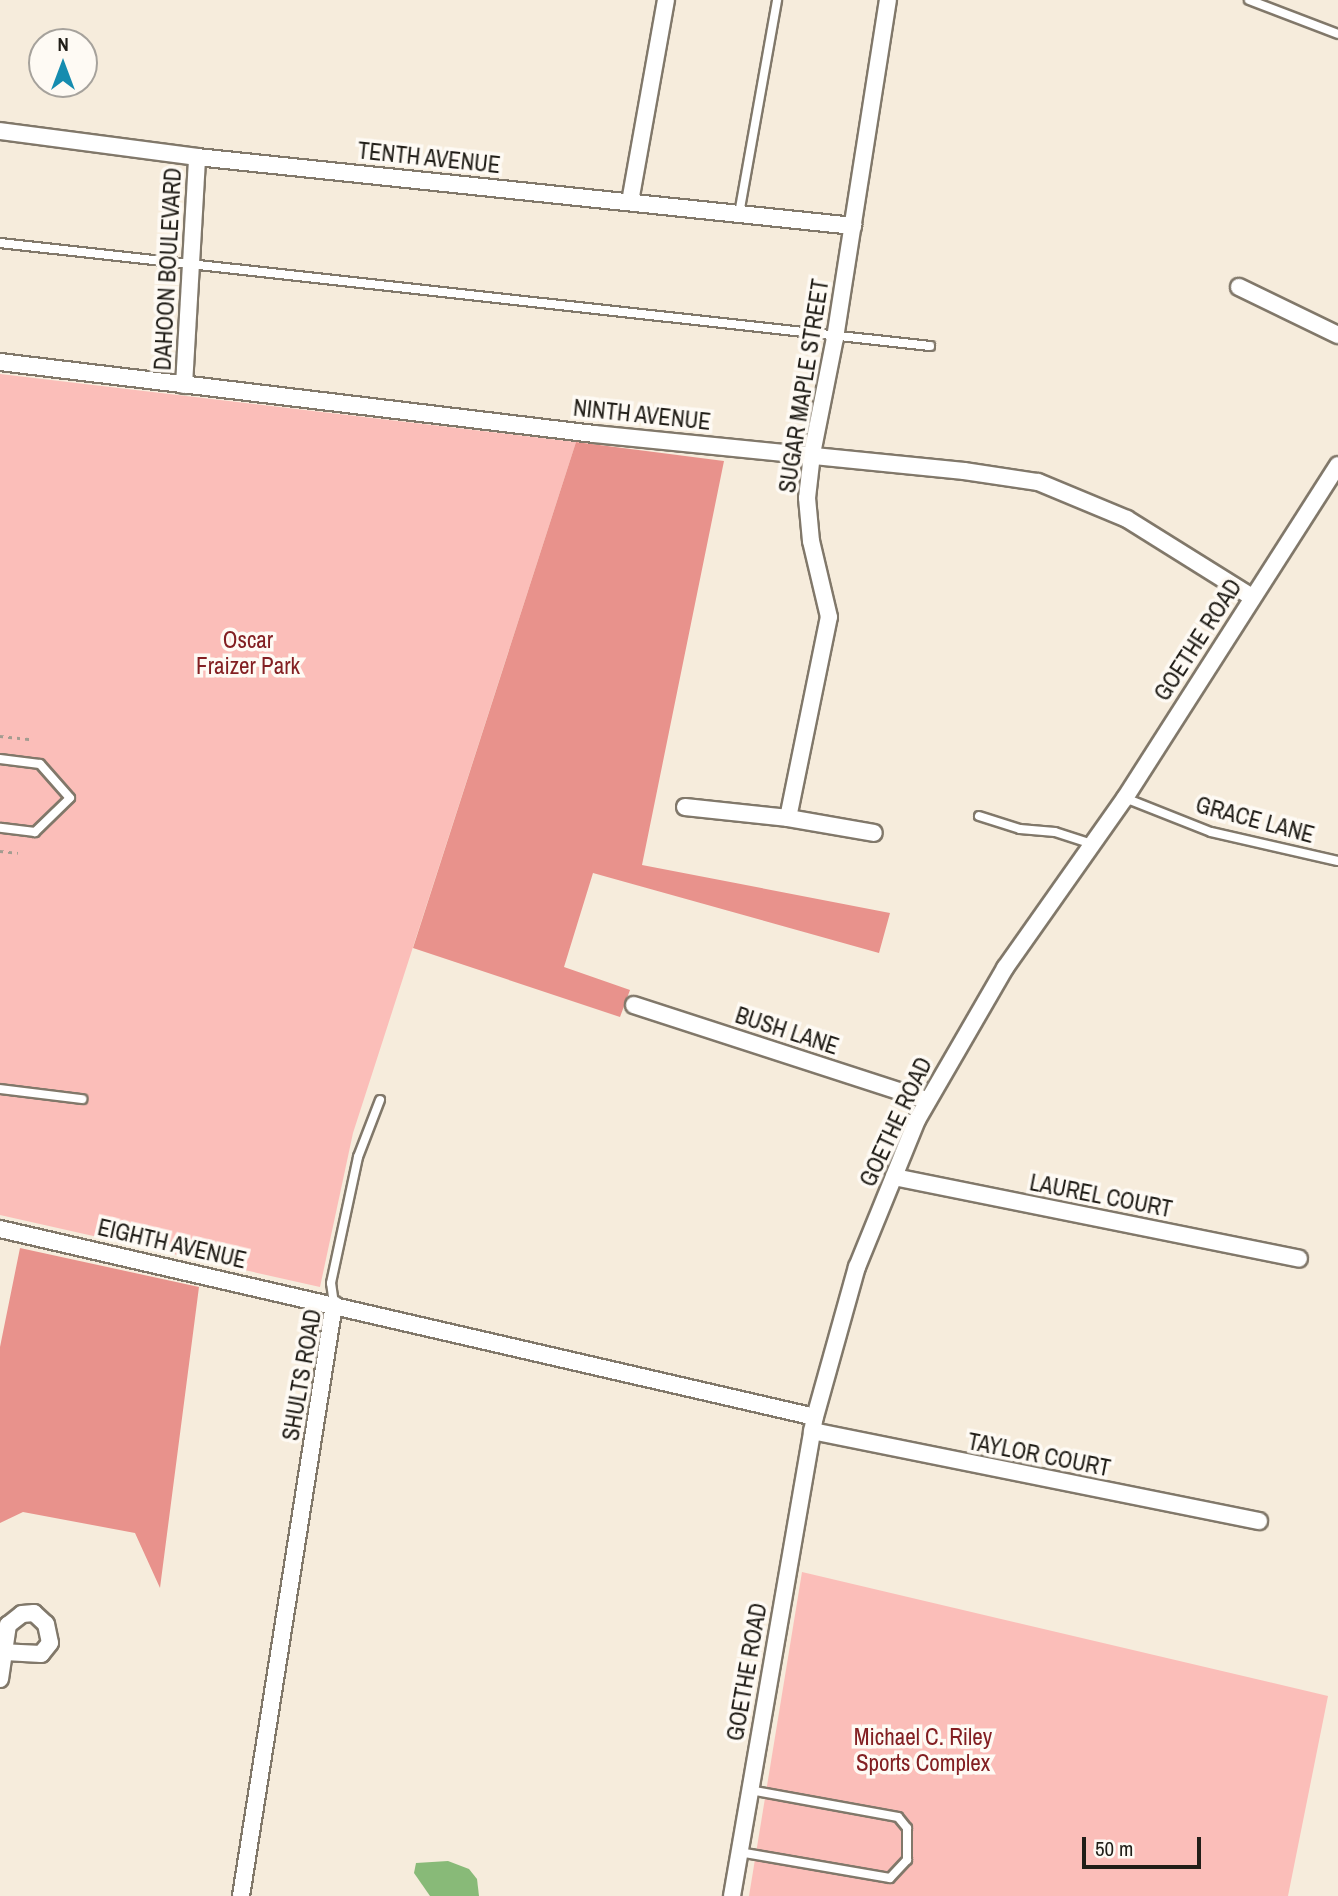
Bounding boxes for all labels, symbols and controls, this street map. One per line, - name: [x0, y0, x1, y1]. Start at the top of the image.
- north arrow: [28, 28, 98, 98]
- text: N: [57, 31, 69, 57]
- street label: TENTH AVENUE: [356, 137, 502, 179]
- street label: DAHOON BOULEVARD: [149, 167, 187, 371]
- street label: SUGAR MAPLE STREET: [773, 277, 835, 495]
- street label: NINTH AVENUE: [571, 394, 713, 436]
- street label: GOETHE ROAD: [1148, 574, 1248, 706]
- park label: Oscar Fraizer Park: [196, 626, 300, 680]
- street label: GRACE LANE: [1193, 791, 1317, 849]
- street label: BUSH LANE: [732, 1001, 842, 1061]
- street label: GOETHE ROAD: [854, 1053, 938, 1191]
- street label: LAUREL COURT: [1027, 1169, 1175, 1223]
- street label: EIGHTH AVENUE: [95, 1213, 249, 1275]
- street label: SHULTS ROAD: [277, 1307, 327, 1443]
- street label: TAYLOR COURT: [965, 1428, 1113, 1482]
- street label: GOETHE ROAD: [721, 1601, 773, 1743]
- park label: Michael C. Riley Sports Complex: [854, 1723, 992, 1777]
- scale bar: [1086, 1822, 1205, 1866]
- text: 50 m: [1095, 1834, 1133, 1863]

